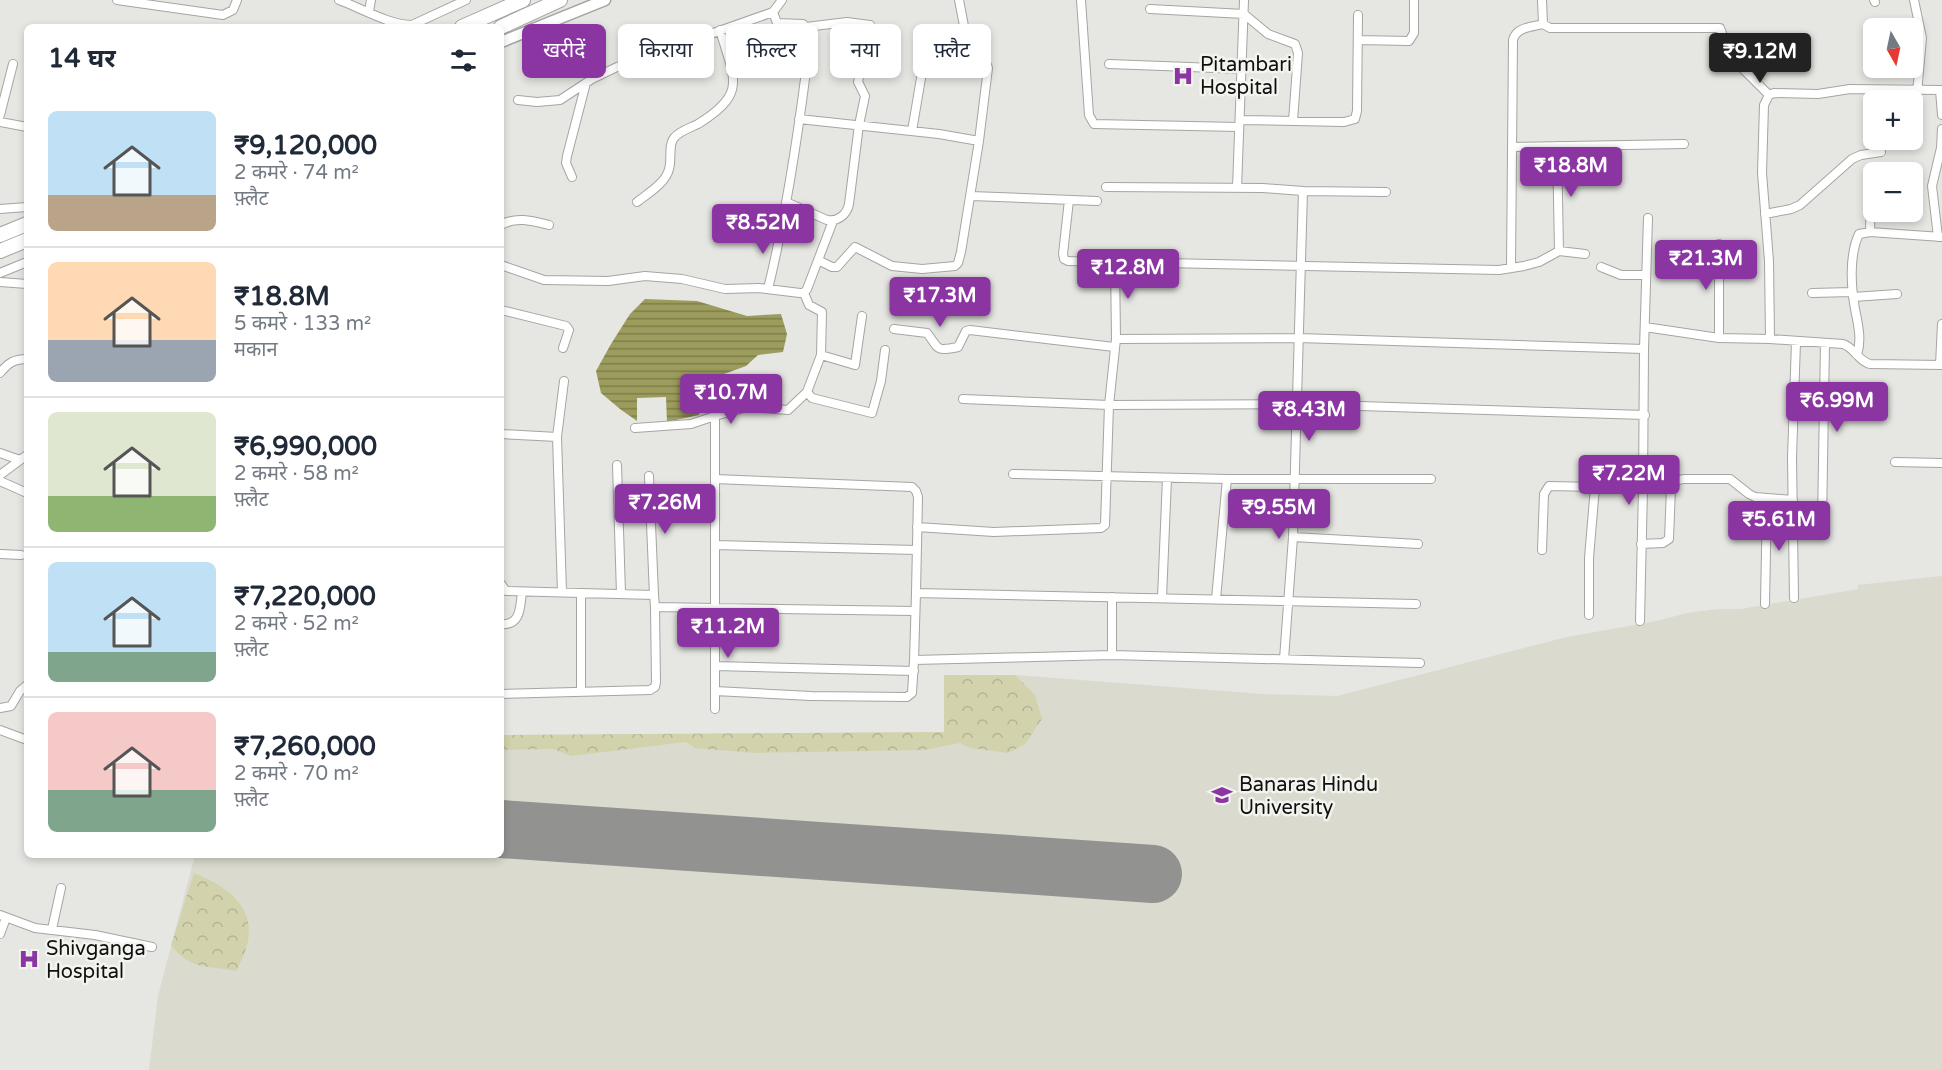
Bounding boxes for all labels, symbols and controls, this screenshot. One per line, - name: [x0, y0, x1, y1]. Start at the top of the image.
- north arrow: [1863, 18, 1923, 78]
- map controls: [1863, 18, 1923, 222]
- chip: खरीदें: [522, 24, 606, 78]
- chip: किराया: [618, 24, 714, 78]
- chip: फ़िल्टर: [726, 24, 818, 78]
- chip: नया: [830, 24, 901, 78]
- chip: फ़्लैट: [913, 24, 991, 78]
- pin: ₹9.12M: [1711, 33, 1809, 84]
- text: ₹9.12M: [1723, 40, 1797, 64]
- text: 14 घर: [48, 43, 116, 74]
- icon: filters: [447, 44, 480, 77]
- place label: Pitambari Hospital: [1200, 53, 1292, 100]
- hospital icon: Pitambari Hospital: [1171, 64, 1195, 88]
- button: +: [1863, 90, 1923, 150]
- text: ₹9,120,000: [234, 130, 377, 161]
- icon: home: [96, 135, 168, 207]
- pin: ₹18.8M: [1522, 147, 1620, 198]
- text: ₹18.8M: [1534, 154, 1608, 178]
- text: 2 कमरे · 74 m²: [234, 161, 359, 185]
- button: −: [1863, 162, 1923, 222]
- text: फ़्लैट: [234, 187, 269, 211]
- pin: ₹8.52M: [714, 204, 812, 255]
- text: ₹8.52M: [726, 211, 800, 235]
- pin: ₹21.3M: [1657, 240, 1755, 291]
- text: ₹21.3M: [1669, 247, 1743, 271]
- pin: ₹12.8M: [1079, 249, 1177, 300]
- text: ₹12.8M: [1091, 256, 1165, 280]
- pin: ₹17.3M: [891, 277, 989, 328]
- text: ₹18.8M: [234, 281, 330, 312]
- text: ₹17.3M: [904, 284, 976, 308]
- icon: home: [96, 286, 168, 358]
- text: 5 कमरे · 133 m²: [234, 312, 372, 336]
- text: मकान: [234, 338, 278, 362]
- pin: ₹10.7M: [682, 374, 780, 425]
- text: ₹10.7M: [694, 381, 768, 405]
- pin: ₹6.99M: [1788, 382, 1886, 433]
- text: ₹6.99M: [1800, 389, 1874, 413]
- pin: ₹8.43M: [1260, 391, 1358, 442]
- text: ₹8.43M: [1272, 398, 1346, 422]
- text: ₹6,990,000: [234, 431, 377, 462]
- icon: home: [96, 436, 168, 508]
- pin: ₹7.22M: [1580, 455, 1678, 506]
- text: 2 कमरे · 58 m²: [234, 462, 359, 486]
- text: ₹7.22M: [1593, 462, 1665, 486]
- pin: ₹7.26M: [616, 484, 714, 535]
- text: फ़्लैट: [234, 488, 269, 512]
- pin: ₹9.55M: [1230, 489, 1328, 540]
- text: ₹7.26M: [629, 491, 701, 515]
- text: ₹9.55M: [1242, 496, 1316, 520]
- pin: ₹5.61M: [1730, 501, 1828, 552]
- text: ₹5.61M: [1742, 508, 1816, 532]
- text: ₹7,220,000: [234, 581, 376, 612]
- icon: home: [96, 586, 168, 658]
- pin: ₹11.2M: [679, 608, 777, 659]
- text: 2 कमरे · 52 m²: [234, 612, 359, 636]
- text: ₹11.2M: [691, 615, 765, 639]
- text: फ़्लैट: [234, 638, 269, 662]
- text: ₹7,260,000: [234, 731, 376, 762]
- icon: home: [96, 736, 168, 808]
- text: 2 कमरे · 70 m²: [234, 762, 359, 786]
- place label: Banaras Hindu University: [1239, 773, 1378, 820]
- school or university icon: Banaras Hindu University: [1210, 783, 1234, 807]
- text: फ़्लैट: [234, 788, 269, 812]
- place label: Shivganga Hospital: [46, 937, 146, 984]
- hospital icon: Shivganga Hospital: [17, 947, 41, 971]

